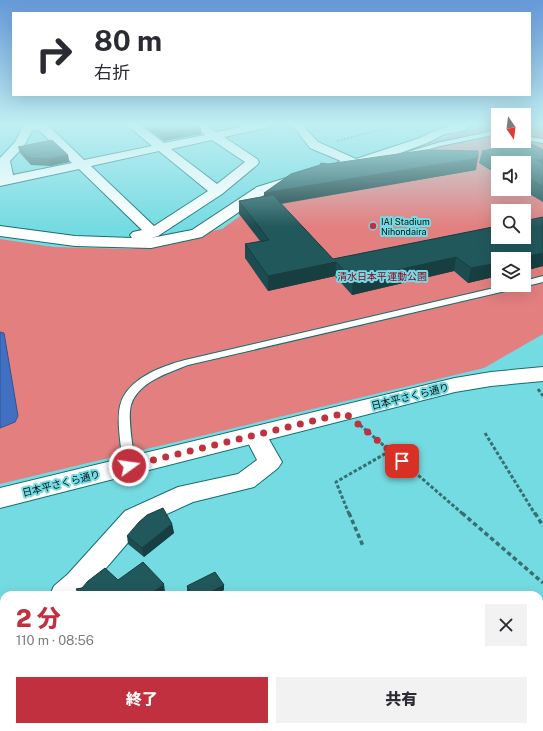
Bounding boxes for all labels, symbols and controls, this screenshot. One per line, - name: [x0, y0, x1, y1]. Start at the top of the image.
- text: 80 m: [94, 24, 162, 57]
- icon: right: [28, 28, 80, 80]
- text: 右折: [94, 62, 130, 83]
- north arrow: [491, 108, 531, 148]
- map controls: [491, 108, 531, 292]
- button: sound: [491, 156, 531, 196]
- button: search: [491, 204, 531, 244]
- place label: IAI Stadium Nihondaira: [381, 216, 430, 237]
- marker: IAI Stadium Nihondaira: [368, 221, 378, 231]
- button: layers: [491, 252, 531, 292]
- park label: 清水日本平運動公園: [337, 270, 427, 282]
- street label: 日本平さくら通り: [370, 381, 450, 411]
- pin: [385, 444, 419, 478]
- position arrow: [108, 445, 150, 487]
- icon: arrive: [391, 450, 413, 472]
- street label: 日本平さくら通り: [21, 468, 101, 498]
- text: 2 分: [16, 604, 61, 632]
- button: close: [485, 604, 527, 646]
- text: 110 m · 08:56: [16, 633, 94, 648]
- button: 終了: [16, 677, 268, 723]
- button: 共有: [276, 677, 527, 723]

